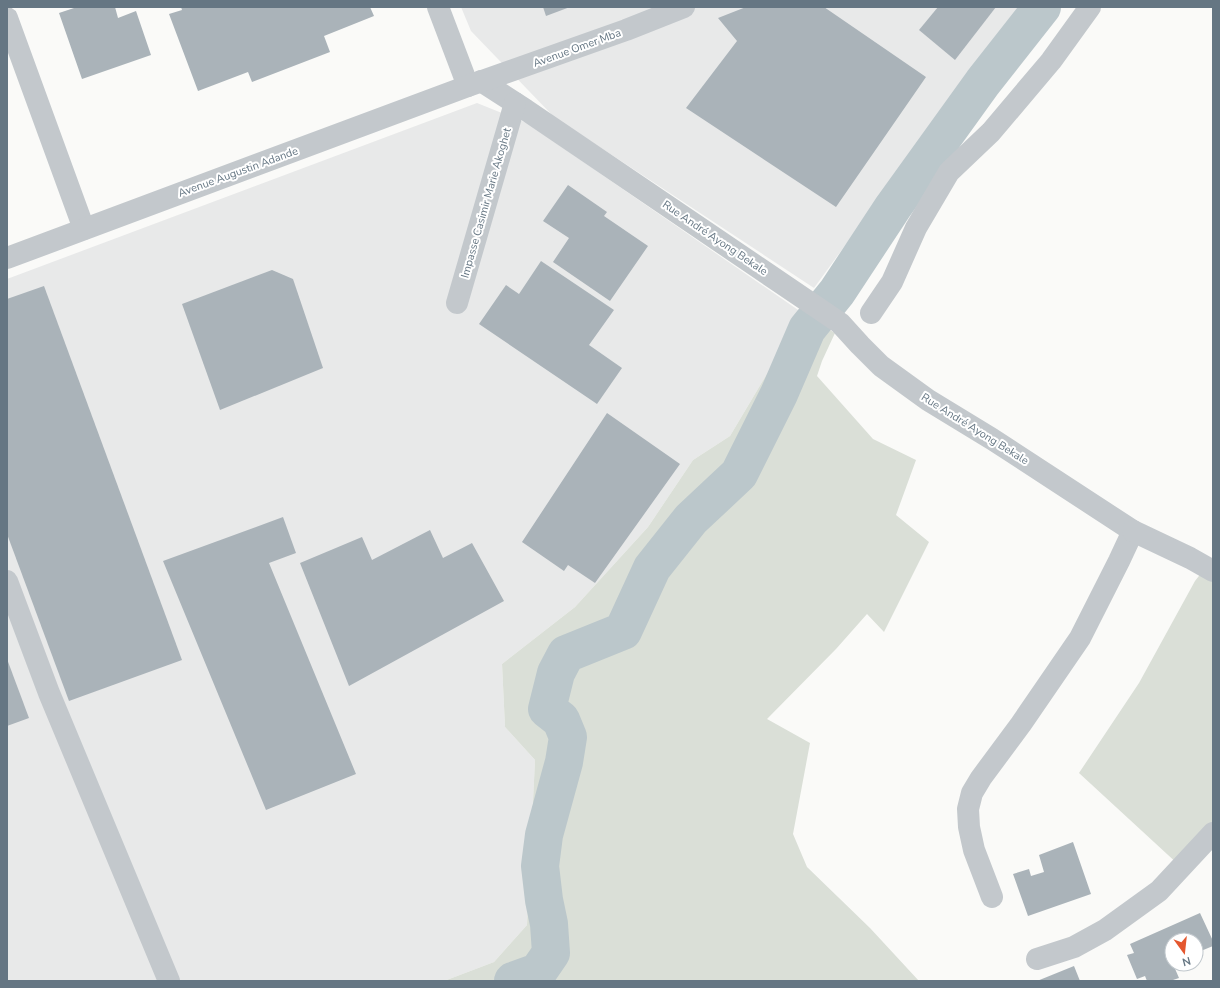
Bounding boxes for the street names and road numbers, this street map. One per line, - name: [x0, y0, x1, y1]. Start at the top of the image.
- street label: Avenue Omer Mba: [531, 25, 623, 71]
- street label: Impasse Casimir Marie Akoghet: [457, 126, 515, 280]
- street label: Avenue Augustin Adande: [176, 143, 300, 201]
- street label: Rue André Ayong Bekale: [659, 197, 771, 279]
- street label: Rue André Ayong Bekale: [918, 390, 1032, 468]

